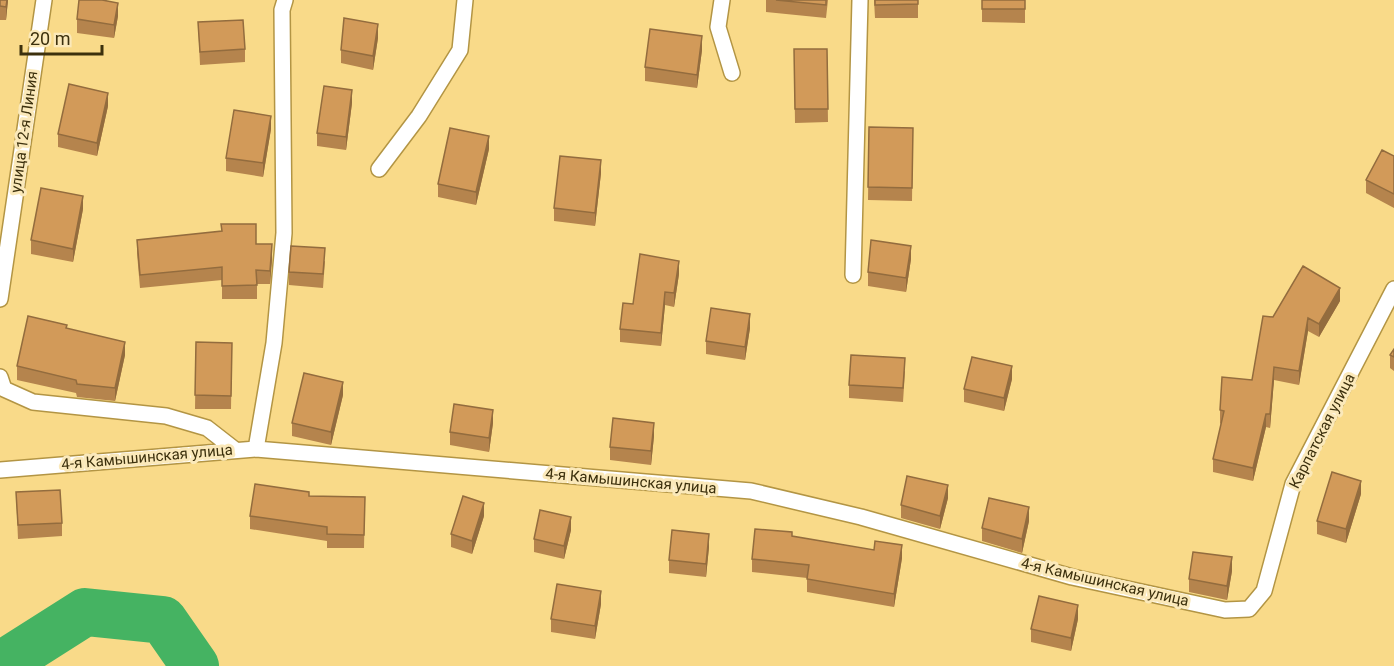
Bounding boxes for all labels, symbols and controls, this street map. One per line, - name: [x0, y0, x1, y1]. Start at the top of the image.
- scale bar: [21, 18, 102, 56]
- text: 20 m: [30, 28, 70, 49]
- street label: улица 12-я Линия: [7, 70, 41, 194]
- street label: Карпатская улица: [1285, 370, 1359, 492]
- street label: 4-я Камышинская улица: [61, 441, 233, 473]
- street label: 4-я Камышинская улица: [545, 465, 717, 497]
- street label: 4-я Камышинская улица: [1019, 554, 1191, 610]

